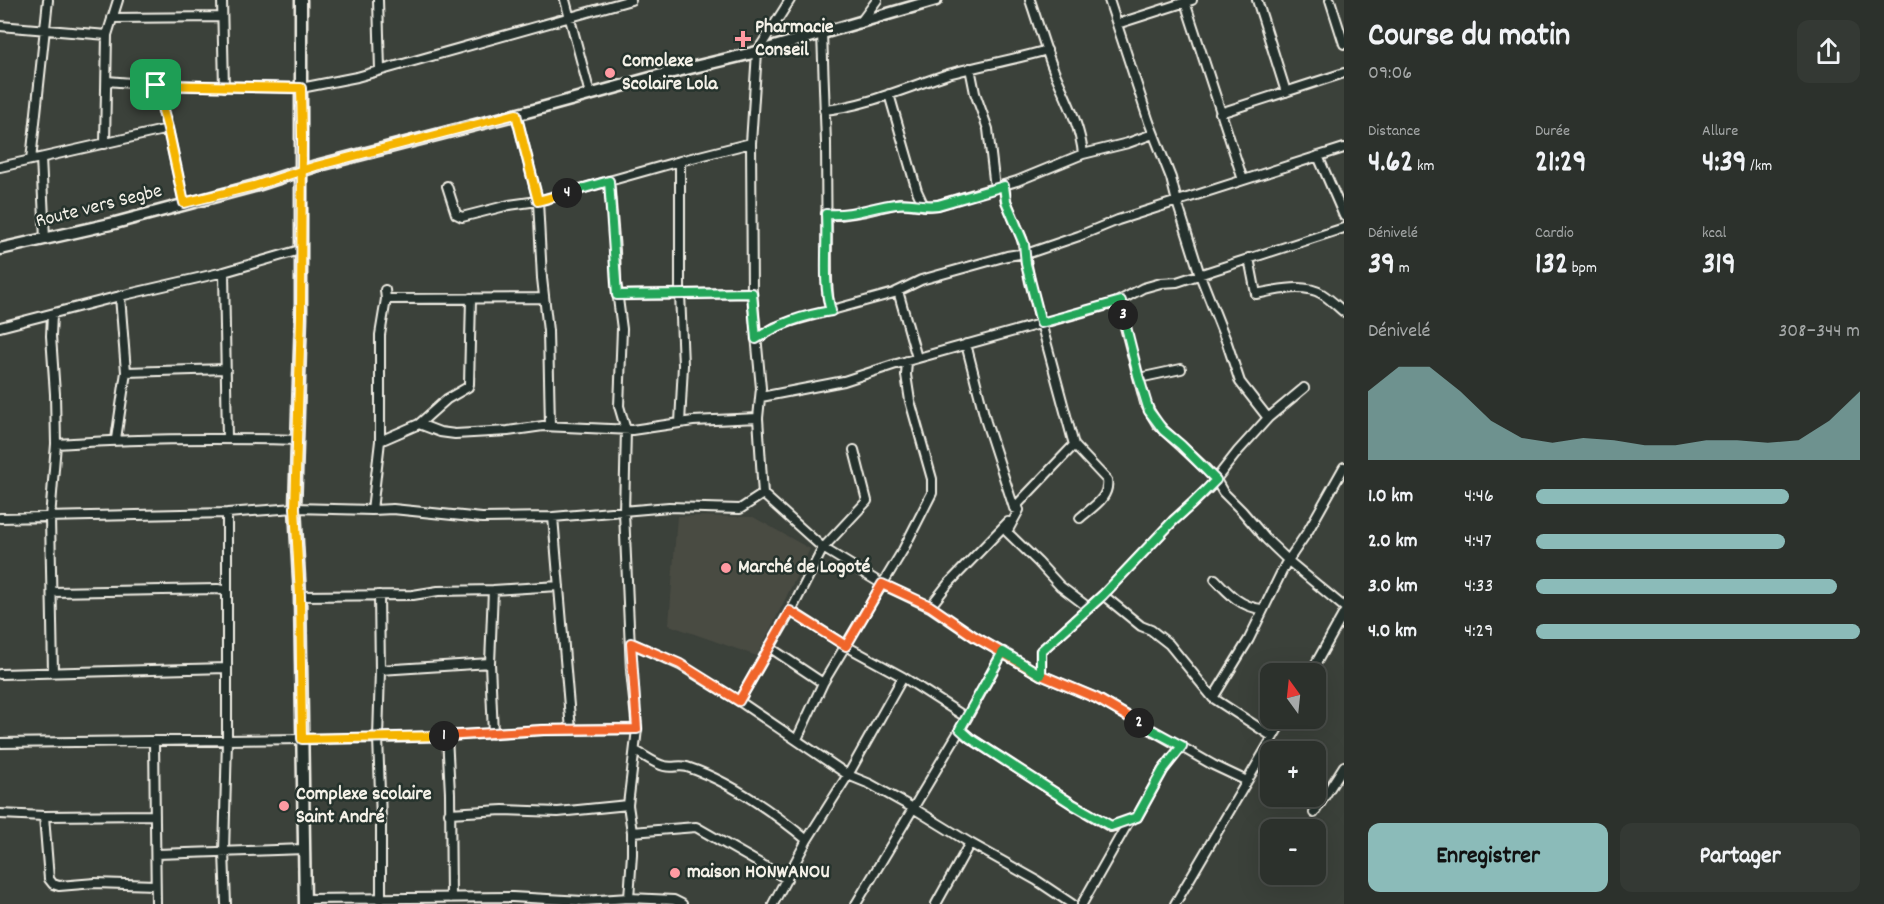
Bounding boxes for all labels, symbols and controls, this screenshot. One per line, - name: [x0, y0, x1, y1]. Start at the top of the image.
- place label: Pharmacie Conseil: [755, 14, 834, 65]
- text: Course du matin: [1368, 14, 1570, 61]
- button: share: [1797, 20, 1860, 83]
- marker: Pharmacie Conseil: [736, 32, 750, 46]
- place label: Comolexe Scolaire Lola: [622, 48, 718, 99]
- pin: [130, 59, 181, 110]
- text: 09:06: [1368, 60, 1412, 88]
- marker: Comolexe Scolaire Lola: [603, 66, 617, 80]
- icon: arrive: [139, 68, 172, 101]
- text: Distance: [1368, 120, 1420, 143]
- text: Durée: [1535, 120, 1570, 143]
- text: Allure: [1702, 120, 1738, 143]
- text: 4.62: [1368, 143, 1413, 186]
- text: 21:29: [1535, 143, 1587, 186]
- text: 4:39: [1702, 143, 1747, 186]
- text: km: [1413, 155, 1434, 178]
- text: /km: [1747, 155, 1772, 178]
- street label: Route vers Segbe: [33, 178, 165, 236]
- pin: 4: [552, 178, 582, 208]
- text: 4: [564, 181, 570, 204]
- text: Dénivelé: [1368, 222, 1418, 245]
- text: Cardio: [1535, 222, 1574, 245]
- text: kcal: [1702, 222, 1726, 245]
- text: 39: [1368, 245, 1395, 288]
- text: 132: [1535, 245, 1568, 288]
- text: 319: [1702, 245, 1736, 288]
- text: m: [1395, 257, 1410, 280]
- text: bpm: [1568, 257, 1597, 280]
- pin: 3: [1108, 300, 1138, 330]
- text: 3: [1119, 303, 1127, 326]
- text: Dénivelé: [1368, 318, 1430, 346]
- text: 308–344 m: [1778, 318, 1860, 346]
- text: 1.0 km: [1368, 483, 1413, 511]
- text: 4:46: [1464, 483, 1494, 511]
- text: 2.0 km: [1368, 528, 1417, 556]
- text: 4:47: [1464, 528, 1492, 556]
- place label: Marché de Logoté: [738, 554, 871, 582]
- marker: Marché de Logoté: [719, 561, 733, 575]
- text: 3.0 km: [1368, 573, 1418, 601]
- text: 4:33: [1464, 573, 1493, 601]
- text: 4.0 km: [1368, 618, 1417, 646]
- text: 4:29: [1464, 618, 1494, 646]
- north arrow: [1260, 663, 1326, 729]
- map controls: [1260, 663, 1326, 885]
- pin: 2: [1124, 708, 1154, 738]
- text: 2: [1136, 711, 1143, 734]
- pin: 1: [429, 721, 459, 751]
- text: 1: [442, 724, 446, 747]
- button: +: [1260, 741, 1326, 807]
- place label: Complexe scolaire Saint André: [296, 781, 432, 832]
- marker: Complexe scolaire Saint André: [277, 799, 291, 813]
- button: −: [1260, 819, 1326, 885]
- button: Enregistrer: [1368, 823, 1608, 892]
- button: Partager: [1620, 823, 1860, 892]
- place label: maison HONWANOU: [687, 859, 830, 887]
- marker: maison HONWANOU: [668, 866, 682, 880]

